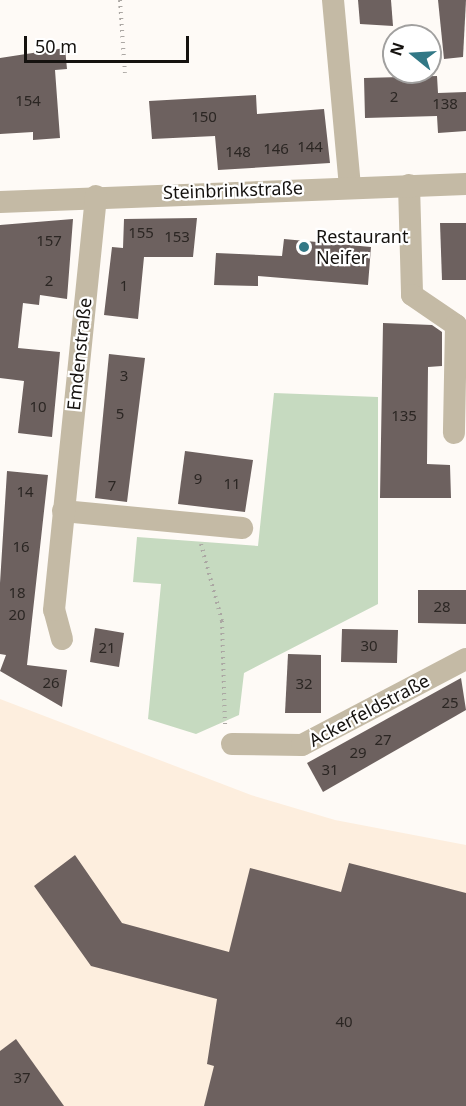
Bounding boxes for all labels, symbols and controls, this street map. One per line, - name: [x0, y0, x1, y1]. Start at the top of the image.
- scale bar: [27, 24, 192, 62]
- north arrow: [382, 24, 442, 84]
- text: 50 m: [35, 34, 77, 58]
- text: N: [384, 39, 409, 59]
- house number: 2: [390, 88, 398, 106]
- house number: 154: [15, 92, 41, 110]
- house number: 138: [432, 95, 458, 113]
- house number: 150: [191, 108, 217, 126]
- house number: 144: [297, 138, 323, 156]
- house number: 146: [263, 140, 289, 158]
- house number: 148: [225, 143, 251, 161]
- street label: Steinbrinkstraße: [163, 177, 303, 203]
- house number: 155: [128, 224, 154, 242]
- place label: Restaurant Neifer: [316, 226, 408, 268]
- house number: 153: [164, 228, 190, 246]
- house number: 157: [36, 232, 62, 250]
- marker: Restaurant Neifer: [297, 240, 311, 254]
- house number: 2: [45, 272, 53, 290]
- house number: 1: [120, 277, 128, 295]
- street label: Emdenstraße: [62, 297, 96, 411]
- house number: 3: [120, 367, 128, 385]
- house number: 10: [29, 398, 47, 416]
- house number: 5: [116, 405, 124, 423]
- house number: 135: [391, 407, 417, 425]
- house number: 9: [194, 470, 202, 488]
- house number: 11: [223, 475, 241, 493]
- house number: 7: [108, 477, 116, 495]
- house number: 14: [16, 483, 34, 501]
- house number: 16: [12, 538, 30, 556]
- house number: 18: [8, 584, 26, 602]
- house number: 28: [433, 598, 451, 616]
- house number: 20: [8, 606, 26, 624]
- house number: 30: [360, 637, 378, 655]
- house number: 21: [98, 639, 116, 657]
- street label: Ackerfeldstraße: [305, 669, 433, 751]
- house number: 26: [42, 674, 60, 692]
- house number: 32: [295, 675, 313, 693]
- house number: 25: [441, 694, 459, 712]
- house number: 27: [374, 731, 392, 749]
- house number: 29: [349, 744, 367, 762]
- house number: 31: [321, 761, 339, 779]
- house number: 40: [335, 1013, 353, 1031]
- house number: 37: [13, 1069, 31, 1087]

